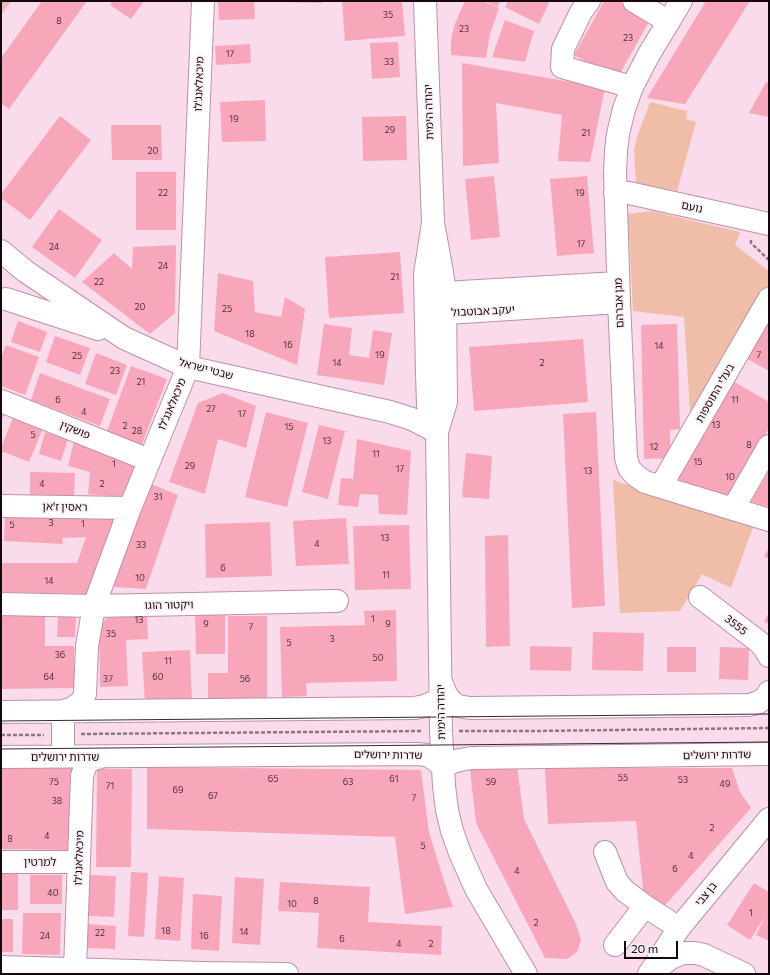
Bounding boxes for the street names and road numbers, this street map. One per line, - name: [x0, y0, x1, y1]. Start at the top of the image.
- street label: מיכאלאנג'לו: [191, 56, 207, 112]
- street label: יהודה הימית: [421, 84, 437, 140]
- street label: נועם: [680, 198, 704, 216]
- street label: מגן אברהם: [612, 278, 626, 328]
- street label: יעקב אבוטבול: [451, 303, 515, 319]
- street label: שבטי ישראל: [177, 355, 235, 383]
- street label: בעלי התוספות: [693, 361, 737, 425]
- street label: מיכאלאנג'לו: [155, 376, 189, 432]
- street label: פושקין: [58, 418, 92, 442]
- street label: ראסין ז'אן: [42, 500, 88, 514]
- street label: ויקטור הוגו: [144, 598, 194, 612]
- street label: 3555: [722, 612, 750, 638]
- street label: יהודה הימית: [434, 684, 448, 740]
- street label: שדרות ירושלים: [354, 748, 422, 762]
- street label: שדרות ירושלים: [683, 748, 751, 762]
- street label: שדרות ירושלים: [31, 750, 99, 764]
- street label: מיכאלאנג'לו: [71, 830, 87, 886]
- street label: למרטין: [24, 855, 56, 869]
- street label: בן צבי: [692, 879, 720, 909]

